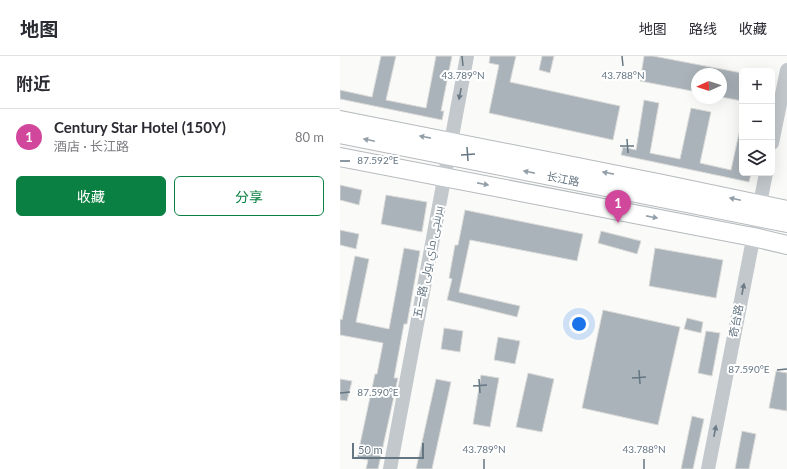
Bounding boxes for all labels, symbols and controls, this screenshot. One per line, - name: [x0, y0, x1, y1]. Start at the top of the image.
- text: 地图: [20, 17, 58, 40]
- text: 地图: [639, 20, 667, 37]
- text: 路线: [689, 20, 717, 37]
- text: 收藏: [739, 20, 767, 37]
- north arrow: [691, 68, 727, 104]
- map controls: [739, 68, 775, 176]
- button: +: [739, 68, 775, 104]
- text: 43.789°N: [441, 69, 485, 81]
- text: 43.788°N: [601, 69, 645, 81]
- text: 附近: [16, 73, 50, 94]
- one-way arrow: [457, 88, 463, 100]
- button: −: [739, 104, 775, 140]
- text: Century Star Hotel (150Y): [54, 118, 226, 136]
- text: 1: [25, 129, 33, 145]
- text: 80 m: [295, 129, 324, 145]
- one-way arrow: [419, 134, 431, 140]
- one-way arrow: [362, 137, 375, 143]
- text: 酒店 · 长江路: [54, 138, 129, 154]
- button: layers: [739, 140, 775, 176]
- text: 87.592°E: [357, 154, 399, 166]
- one-way arrow: [523, 169, 535, 175]
- street label: 长江路: [546, 169, 581, 188]
- one-way arrow: [602, 170, 614, 176]
- button: 收藏: [16, 176, 166, 216]
- button: 分享: [174, 176, 324, 216]
- one-way arrow: [477, 181, 489, 187]
- pin: 1: [605, 190, 631, 223]
- one-way arrow: [729, 195, 741, 201]
- street label: 五一路 بىرىنچى ماي يولى: [410, 205, 448, 320]
- one-way arrow: [646, 214, 658, 220]
- one-way arrow: [740, 283, 746, 296]
- street label: 奇台路: [726, 303, 745, 338]
- your location: [569, 314, 589, 334]
- text: 87.590°E: [728, 363, 770, 375]
- text: 87.590°E: [357, 386, 399, 398]
- one-way arrow: [712, 425, 718, 437]
- scale bar: [352, 441, 424, 460]
- text: 50 m: [358, 443, 383, 456]
- text: 43.789°N: [462, 443, 506, 455]
- text: 43.788°N: [622, 443, 666, 455]

